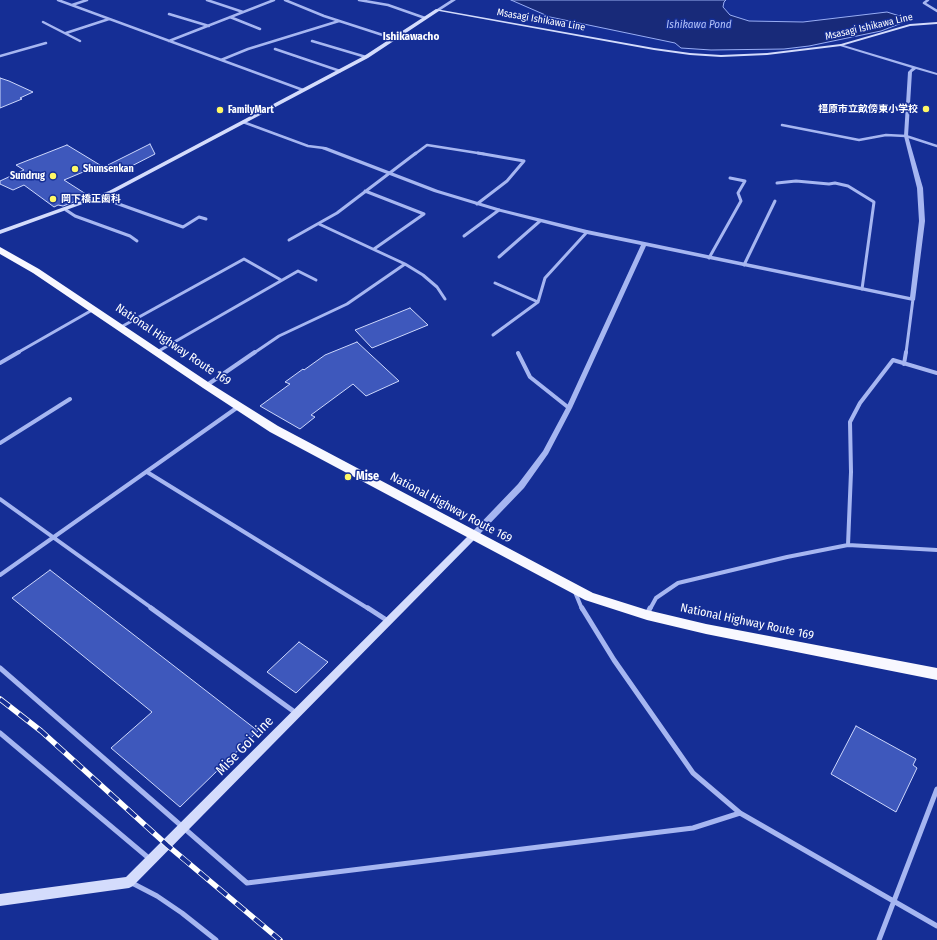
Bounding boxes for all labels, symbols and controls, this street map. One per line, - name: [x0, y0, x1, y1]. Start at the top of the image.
- street label: Msasagi Ishikawa Line: [496, 6, 586, 34]
- street label: Msasagi Ishikawa Line: [824, 11, 914, 43]
- water label: Ishikawa Pond: [666, 18, 732, 32]
- district label: Ishikawacho: [383, 30, 439, 44]
- place label: 橿原市立畝傍東小学校: [818, 103, 918, 115]
- place label: FamilyMart: [228, 104, 274, 116]
- marker: 橿原市立畝傍東小学校: [921, 104, 931, 114]
- marker: FamilyMart: [215, 105, 225, 115]
- place label: Shunsenkan: [83, 163, 134, 175]
- marker: Shunsenkan: [70, 164, 80, 174]
- place label: Sundrug: [10, 170, 45, 182]
- marker: Sundrug: [48, 171, 58, 181]
- place label: 岡下橋正歯科: [61, 193, 121, 205]
- marker: 岡下橋正歯科: [48, 194, 58, 204]
- street label: National Highway Route 169: [113, 301, 233, 389]
- place label: Mise: [356, 470, 379, 484]
- street label: National Highway Route 169: [388, 470, 514, 546]
- marker: Mise: [343, 472, 353, 482]
- street label: National Highway Route 169: [679, 601, 815, 643]
- street label: Mise Goi Line: [213, 713, 277, 779]

